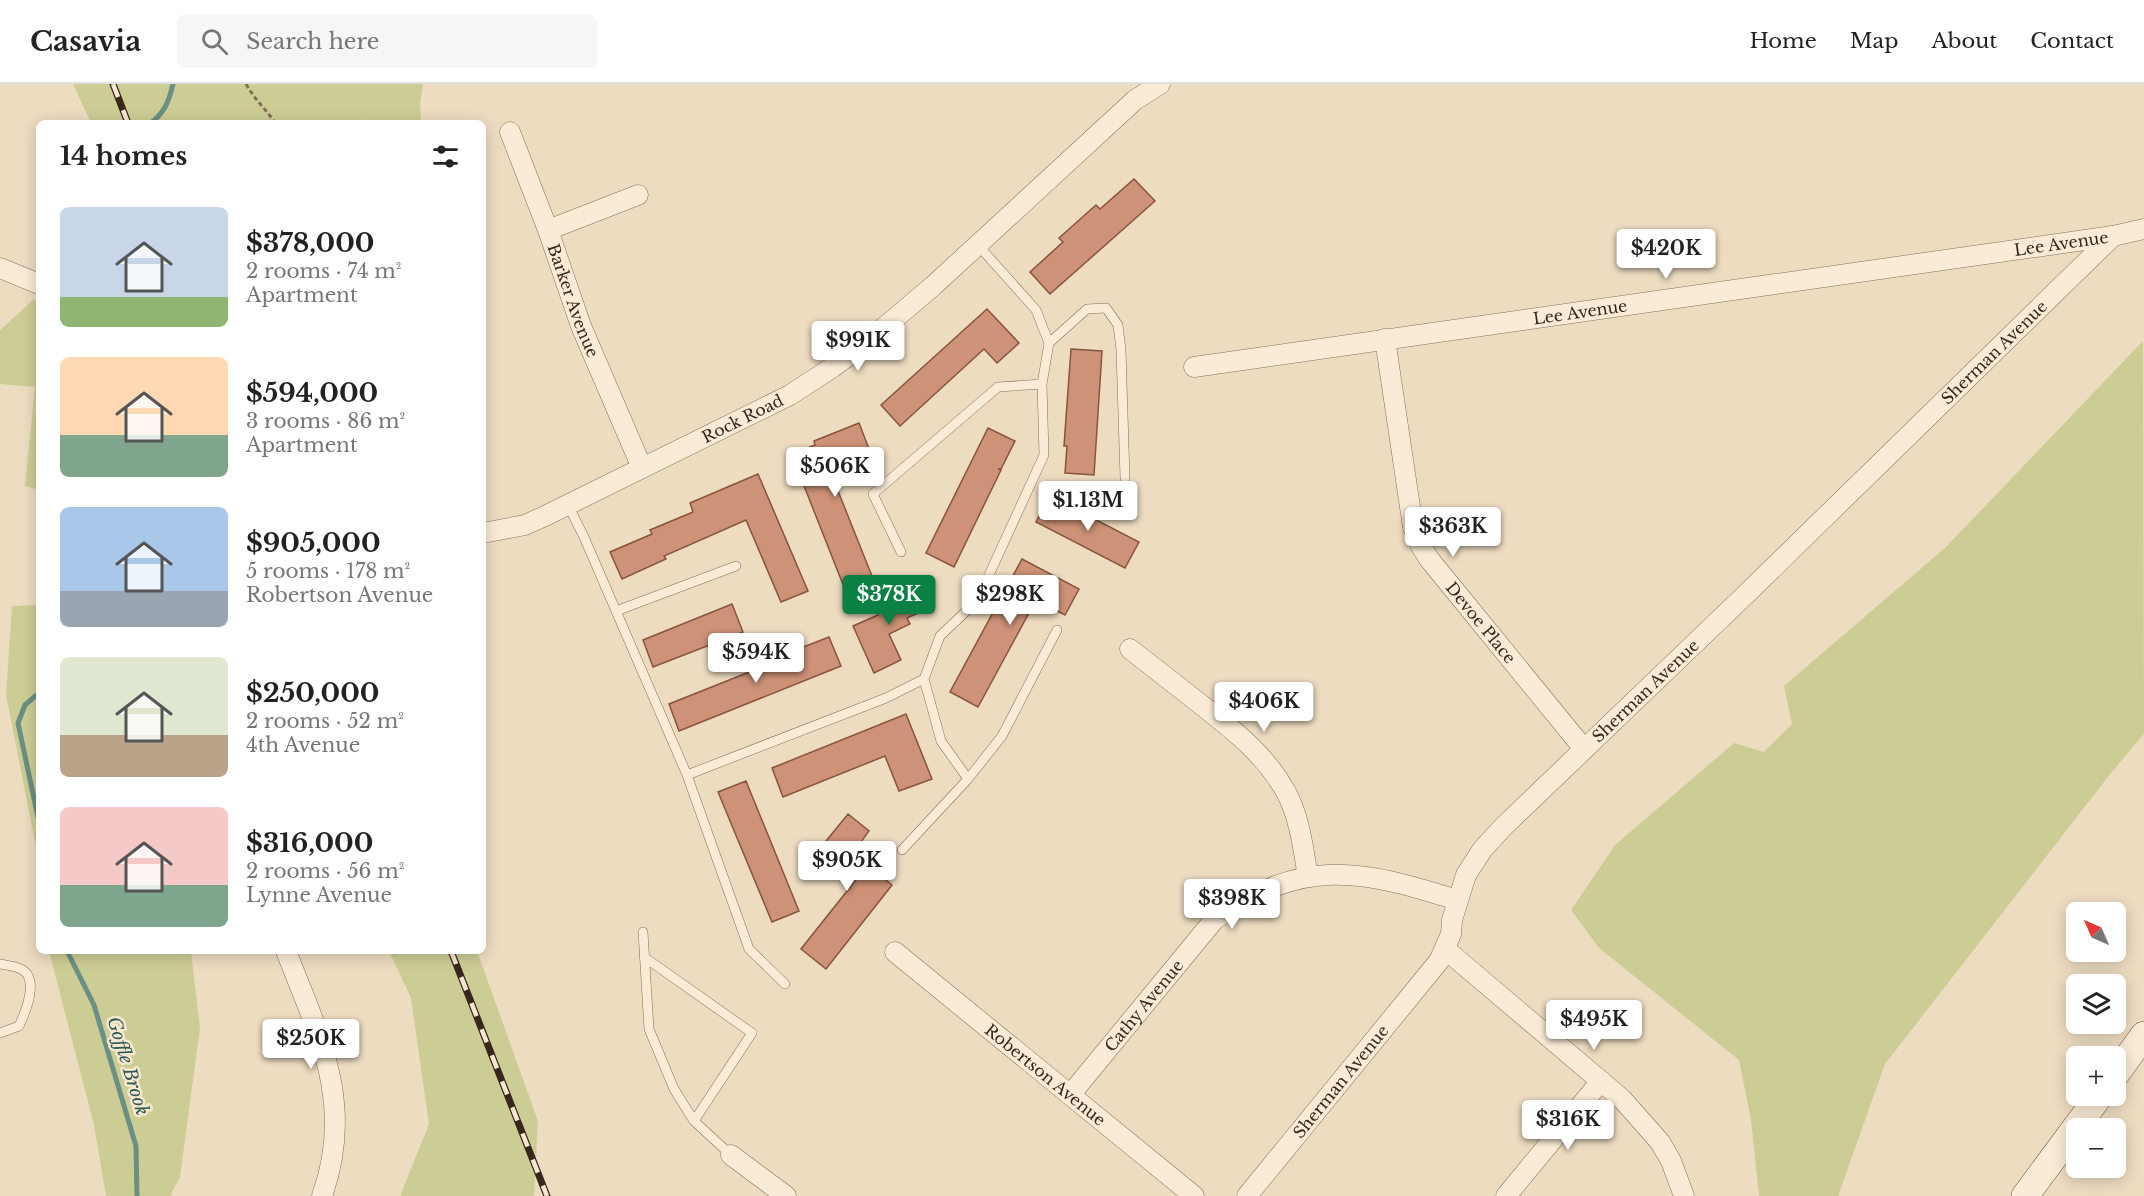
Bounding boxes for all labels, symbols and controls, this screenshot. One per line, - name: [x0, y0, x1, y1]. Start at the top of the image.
- search box: [177, 14, 597, 68]
- text: Casavia: [30, 24, 141, 59]
- icon: search: [198, 25, 231, 58]
- text: Search here: [246, 28, 379, 55]
- text: Home: [1750, 28, 1817, 54]
- text: Map: [1850, 28, 1898, 54]
- text: About: [1931, 28, 1997, 54]
- text: Contact: [2030, 28, 2114, 54]
- text: 14 homes: [60, 140, 187, 172]
- icon: filters: [429, 140, 462, 173]
- text: $378,000: [246, 227, 374, 259]
- street label: Lee Avenue: [2013, 227, 2110, 260]
- pin: $420K: [1624, 229, 1708, 280]
- icon: home: [108, 231, 180, 303]
- text: $420K: [1631, 236, 1701, 260]
- street label: Barker Avenue: [543, 241, 603, 360]
- text: 2 rooms · 74 m²: [246, 259, 402, 283]
- text: Apartment: [246, 283, 357, 307]
- street label: Lee Avenue: [1532, 295, 1628, 329]
- street label: Sherman Avenue: [1937, 296, 2051, 408]
- pin: $991K: [816, 321, 900, 372]
- text: $991K: [826, 328, 891, 352]
- text: $594,000: [246, 377, 378, 409]
- icon: home: [108, 381, 180, 453]
- street label: Rock Road: [699, 390, 787, 447]
- text: 3 rooms · 86 m²: [246, 409, 405, 433]
- text: Apartment: [246, 433, 357, 457]
- pin: $506K: [793, 447, 877, 498]
- text: $506K: [800, 454, 870, 478]
- pin: $1.13M: [1039, 481, 1137, 532]
- text: $1.13M: [1052, 488, 1124, 512]
- pin: $363K: [1411, 507, 1495, 558]
- text: $363K: [1419, 514, 1487, 538]
- text: $905,000: [246, 527, 381, 559]
- icon: home: [108, 531, 180, 603]
- text: 5 rooms · 178 m²: [246, 559, 410, 583]
- pin: $378K: [847, 575, 931, 626]
- pin: $298K: [968, 575, 1052, 626]
- street label: Devoe Place: [1442, 578, 1520, 667]
- text: $378K: [856, 582, 922, 606]
- text: $298K: [976, 582, 1044, 606]
- text: Robertson Avenue: [246, 583, 433, 607]
- pin: $594K: [714, 633, 798, 684]
- street label: Sherman Avenue: [1588, 635, 1703, 746]
- text: $594K: [722, 640, 790, 664]
- text: $250,000: [246, 677, 379, 709]
- icon: home: [108, 681, 180, 753]
- pin: $406K: [1222, 682, 1306, 733]
- text: $406K: [1228, 689, 1300, 713]
- text: 2 rooms · 52 m²: [246, 709, 404, 733]
- text: 4th Avenue: [246, 733, 360, 757]
- text: $316,000: [246, 827, 373, 859]
- icon: home: [108, 831, 180, 903]
- pin: $905K: [805, 841, 889, 892]
- text: $905K: [812, 848, 882, 872]
- text: 2 rooms · 56 m²: [246, 859, 404, 883]
- pin: $398K: [1190, 879, 1274, 930]
- text: Lynne Avenue: [246, 883, 392, 907]
- text: $398K: [1198, 886, 1266, 910]
- north arrow: [2066, 902, 2126, 962]
- map controls: [2066, 902, 2126, 1178]
- street label: Cathy Avenue: [1100, 955, 1187, 1055]
- button: layers: [2066, 974, 2126, 1034]
- pin: $495K: [1552, 1000, 1636, 1051]
- text: $495K: [1560, 1007, 1628, 1031]
- water label: Goffle Brook: [103, 1014, 153, 1118]
- pin: $250K: [269, 1019, 353, 1070]
- street label: Robertson Avenue: [981, 1019, 1110, 1130]
- street label: Sherman Avenue: [1289, 1021, 1393, 1142]
- text: $250K: [276, 1026, 346, 1050]
- button: +: [2066, 1046, 2126, 1106]
- pin: $316K: [1526, 1100, 1610, 1151]
- text: $316K: [1536, 1107, 1600, 1131]
- button: −: [2066, 1118, 2126, 1178]

